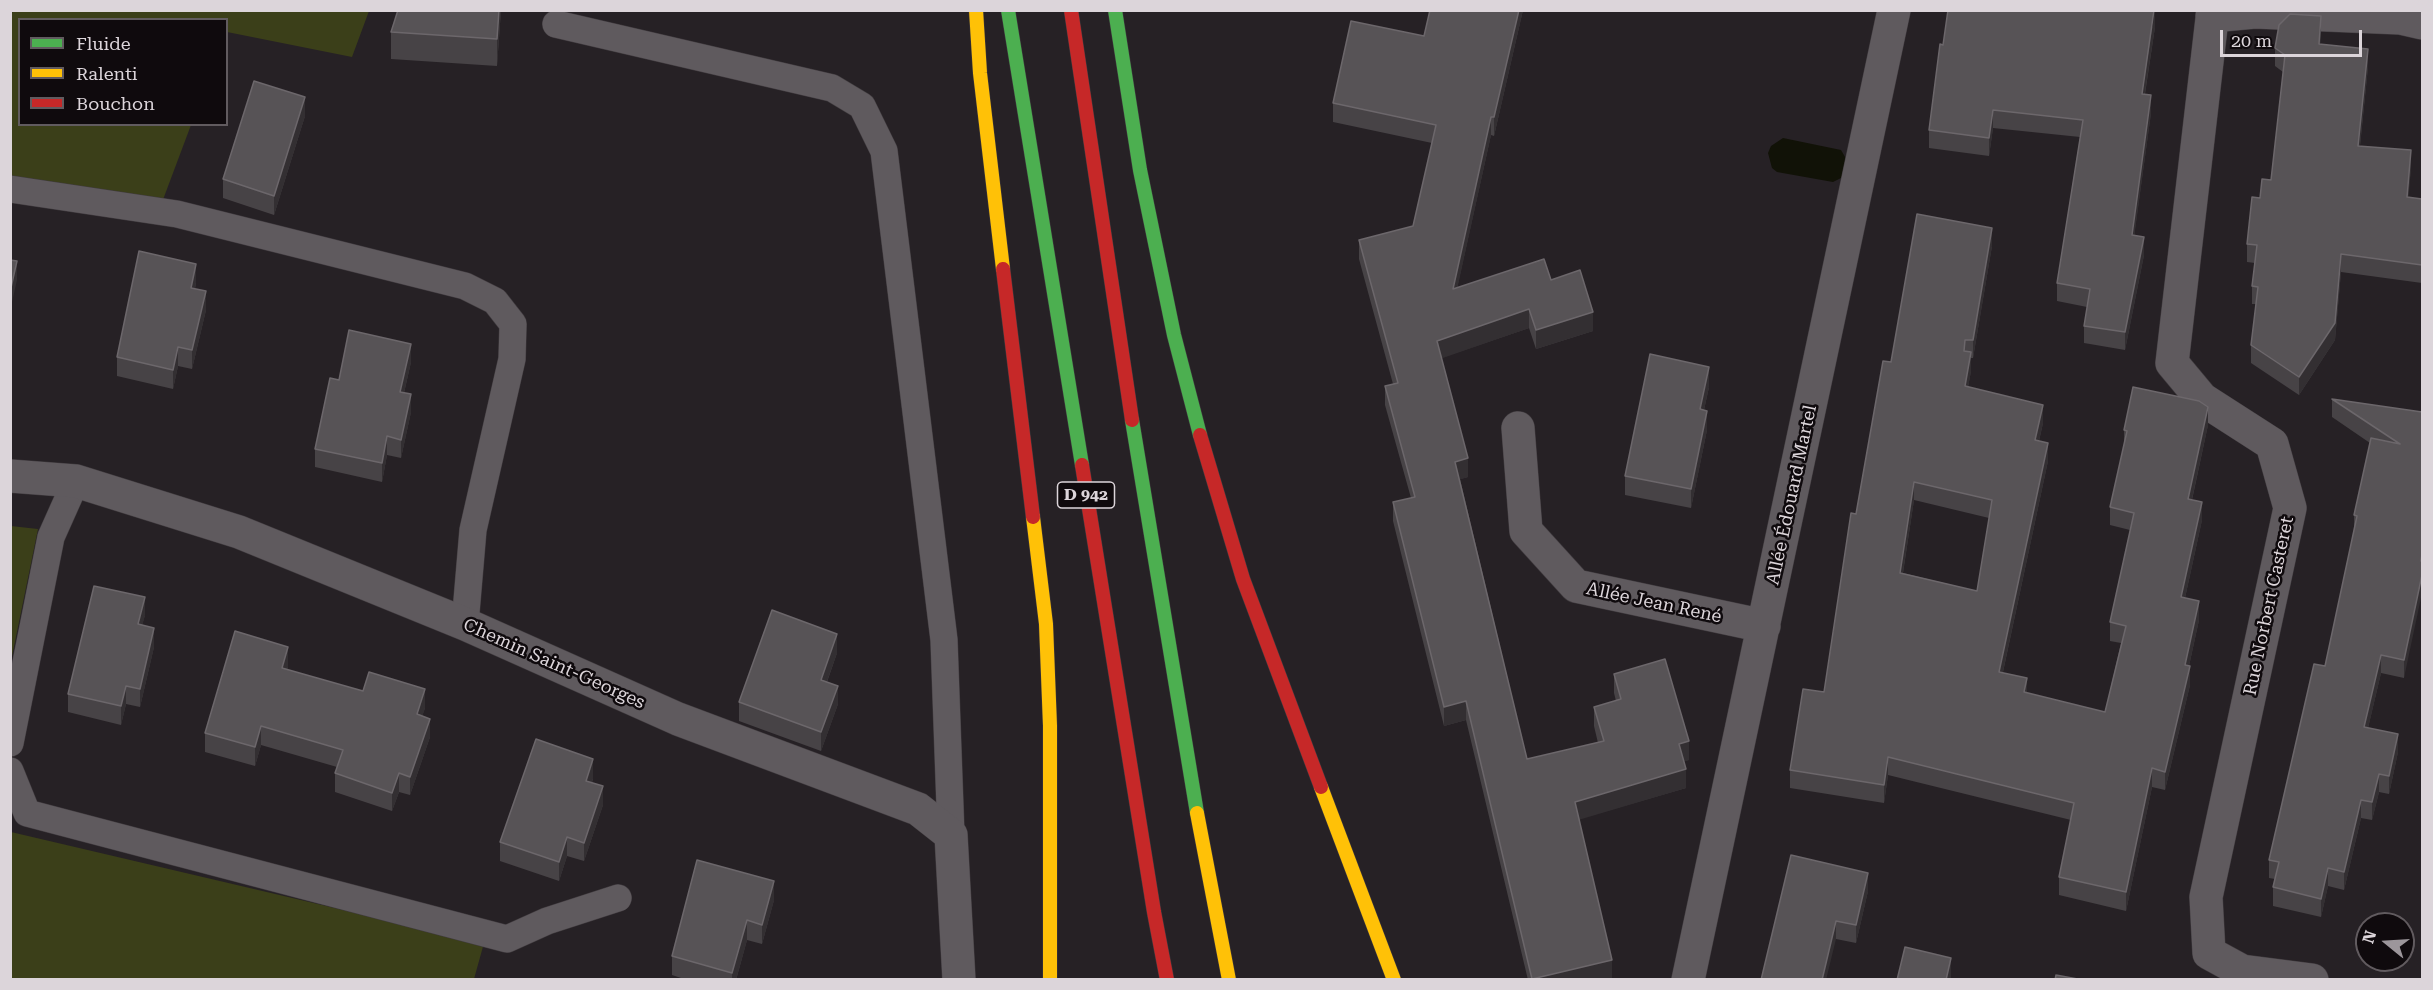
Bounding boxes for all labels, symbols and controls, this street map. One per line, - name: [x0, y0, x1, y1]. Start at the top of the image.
- legend: [18, 18, 228, 126]
- scale bar: [2223, 18, 2366, 56]
- text: 20 m: [2231, 30, 2272, 51]
- text: Fluide: [76, 33, 131, 54]
- text: Ralenti: [76, 63, 138, 84]
- text: Bouchon: [76, 93, 155, 114]
- street label: Allée Édouard Martel: [1762, 403, 1822, 587]
- road number: D 942: [1058, 482, 1114, 508]
- street label: Rue Norbert Casteret: [2239, 515, 2299, 697]
- street label: Allée Jean René: [1584, 578, 1724, 628]
- street label: Chemin Saint-Georges: [460, 614, 648, 714]
- north arrow: [2355, 912, 2415, 972]
- text: N: [2358, 928, 2380, 946]

